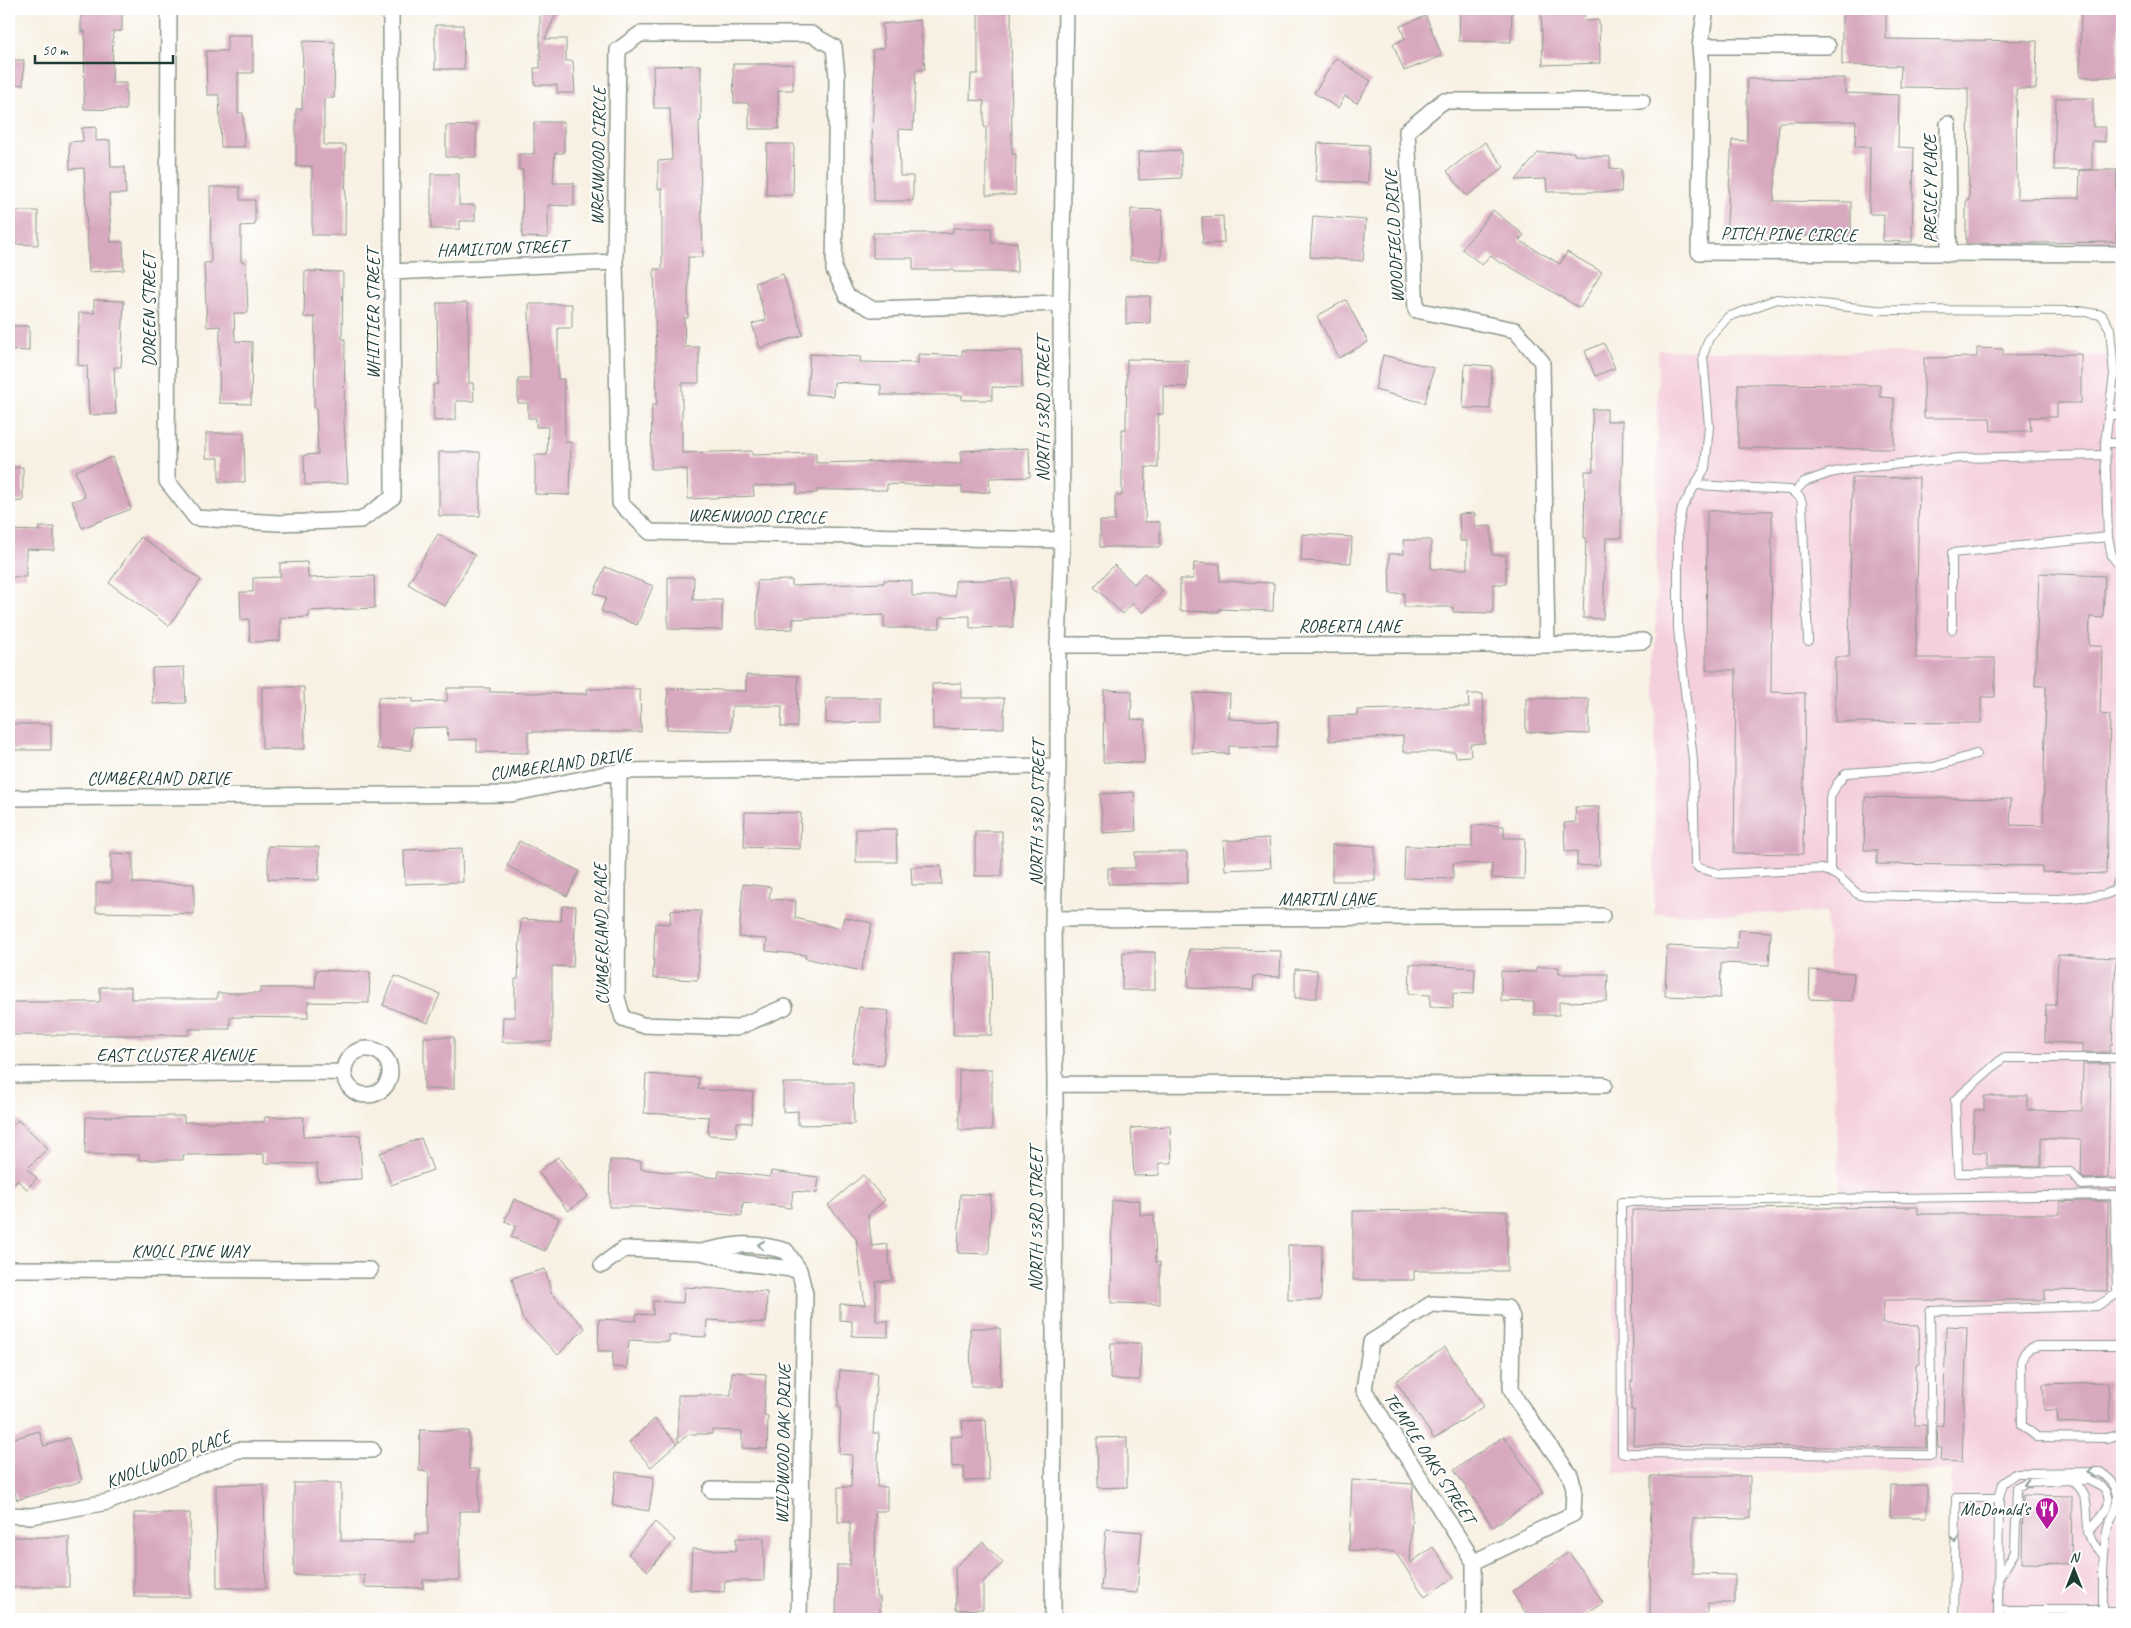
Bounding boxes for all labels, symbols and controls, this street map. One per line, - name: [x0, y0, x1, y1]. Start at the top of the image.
- scale bar: [35, 32, 172, 64]
- text: 50 m: [42, 41, 69, 60]
- street label: WRENWOOD CIRCLE: [586, 85, 610, 225]
- street label: PRESLEY PLACE: [1919, 132, 1941, 243]
- street label: WOODFIELD DRIVE: [1379, 166, 1408, 303]
- street label: PITCH PINE CIRCLE: [1721, 222, 1859, 246]
- street label: HAMILTON STREET: [436, 235, 572, 261]
- street label: WHITTIER STREET: [362, 244, 384, 379]
- street label: DOREEN STREET: [138, 249, 160, 367]
- street label: NORTH 53RD STREET: [1032, 332, 1054, 482]
- street label: WRENWOOD CIRCLE: [688, 504, 828, 528]
- street label: ROBERTA LANE: [1299, 615, 1404, 637]
- street label: NORTH 53RD STREET: [1025, 736, 1049, 886]
- street label: CUMBERLAND DRIVE: [488, 743, 636, 785]
- street label: CUMBERLAND DRIVE: [87, 767, 233, 789]
- street label: CUMBERLAND PLACE: [589, 861, 613, 1005]
- street label: MARTIN LANE: [1279, 888, 1378, 910]
- street label: EAST CLUSTER AVENUE: [96, 1044, 258, 1066]
- street label: NORTH 53RD STREET: [1025, 1142, 1047, 1292]
- street label: KNOLL PINE WAY: [131, 1240, 251, 1262]
- one-way arrow: [756, 1240, 764, 1251]
- street label: WILDWOOD OAK DRIVE: [771, 1361, 795, 1524]
- street label: TEMPLE OAKS STREET: [1379, 1388, 1483, 1531]
- street label: KNOLLWOOD PLACE: [103, 1424, 235, 1493]
- one-way arrow: [2087, 1467, 2094, 1477]
- one-way arrow: [2023, 1478, 2032, 1488]
- restaurant icon: McDonald's: [2034, 1496, 2060, 1530]
- place label: McDonald's: [1960, 1498, 2032, 1520]
- one-way arrow: [1950, 1535, 1960, 1543]
- north arrow: [2048, 1546, 2098, 1596]
- text: N: [2070, 1549, 2081, 1566]

